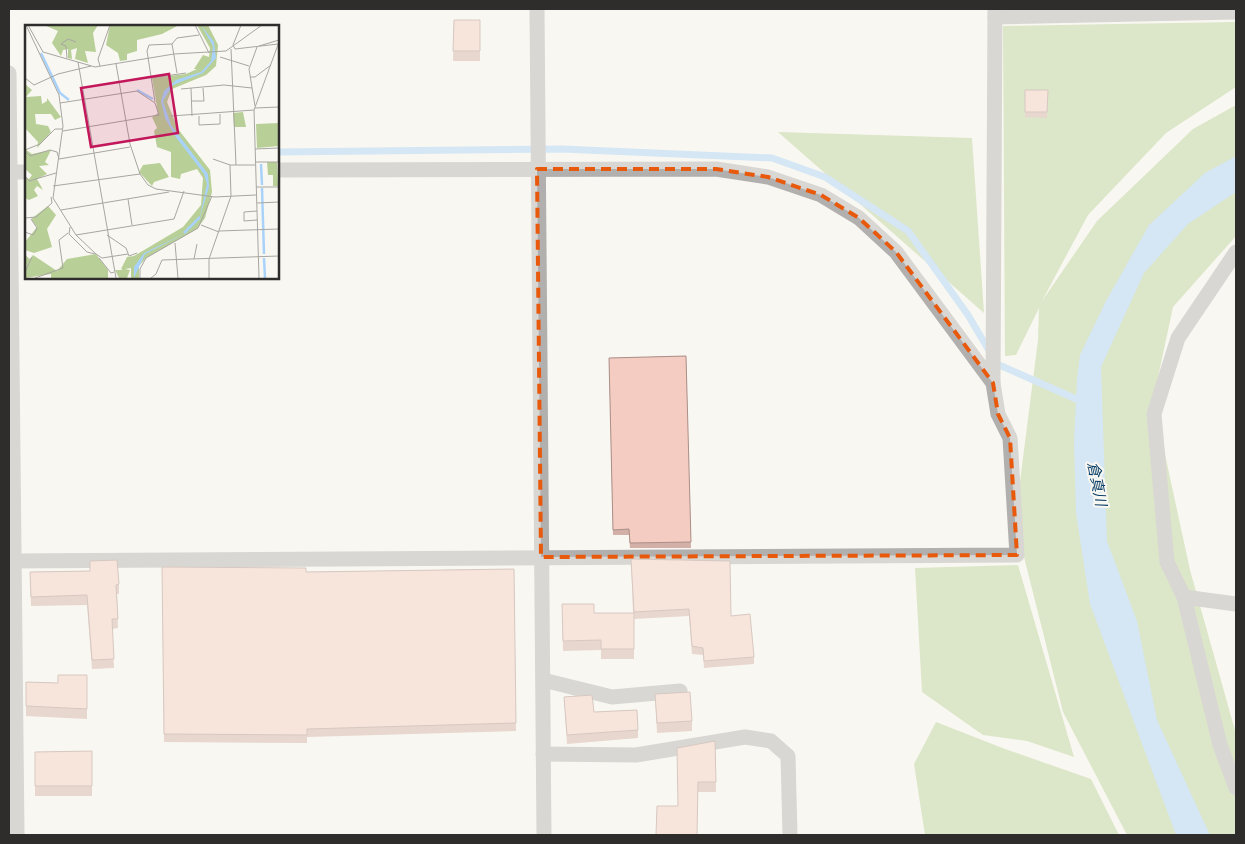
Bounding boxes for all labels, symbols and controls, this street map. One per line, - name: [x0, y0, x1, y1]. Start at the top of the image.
- inset map: [25, 25, 279, 279]
- water label: 倉真川: [1084, 460, 1111, 510]

